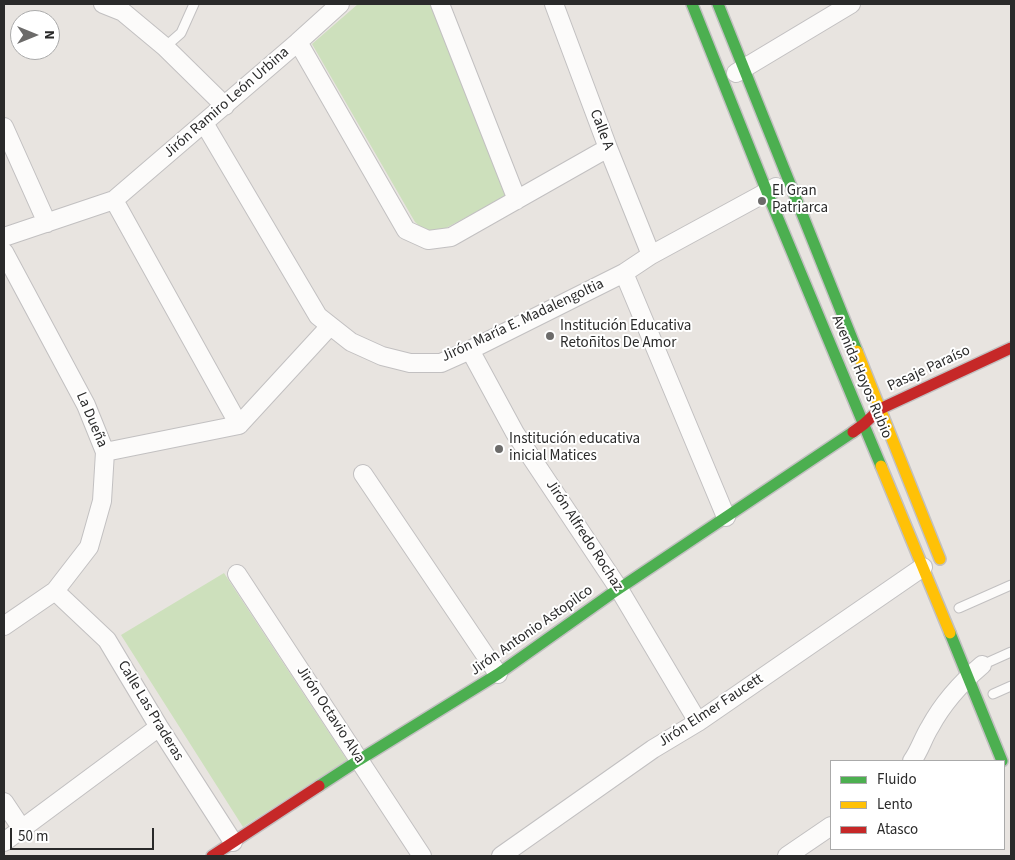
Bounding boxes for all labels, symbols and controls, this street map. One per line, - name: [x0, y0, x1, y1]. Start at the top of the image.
- north arrow: [10, 10, 60, 60]
- text: N: [39, 30, 59, 40]
- street label: Jirón Ramiro León Urbina: [161, 44, 293, 162]
- street label: Calle A: [585, 107, 617, 153]
- place label: El Gran Patriarca: [772, 183, 828, 218]
- marker: El Gran Patriarca: [756, 195, 768, 207]
- street label: Jirón María E. Madalengoltia: [439, 275, 607, 367]
- street label: Avenida Hoyos Rubio: [827, 313, 895, 441]
- place label: Institución Educativa Retoñitos De Amor: [560, 318, 691, 353]
- marker: Institución Educativa Retoñitos De Amor: [544, 330, 556, 342]
- street label: Pasaje Paraíso: [885, 342, 973, 396]
- street label: La Dueña: [71, 390, 111, 450]
- place label: Institución educativa inicial Matices: [509, 431, 640, 466]
- marker: Institución educativa inicial Matices: [493, 443, 505, 455]
- street label: Jirón Alfredo Rochaz: [541, 477, 627, 595]
- street label: Jirón Antonio Astopilco: [467, 582, 597, 680]
- street label: Calle Las Praderas: [113, 658, 187, 764]
- street label: Jirón Octavio Alva: [292, 663, 368, 767]
- street label: Jirón Elmer Faucett: [655, 670, 767, 752]
- legend: [830, 760, 1005, 850]
- text: Fluido: [877, 769, 917, 790]
- text: Lento: [877, 794, 913, 815]
- scale bar: [12, 818, 156, 850]
- text: Atasco: [877, 819, 918, 840]
- text: 50 m: [18, 826, 48, 847]

